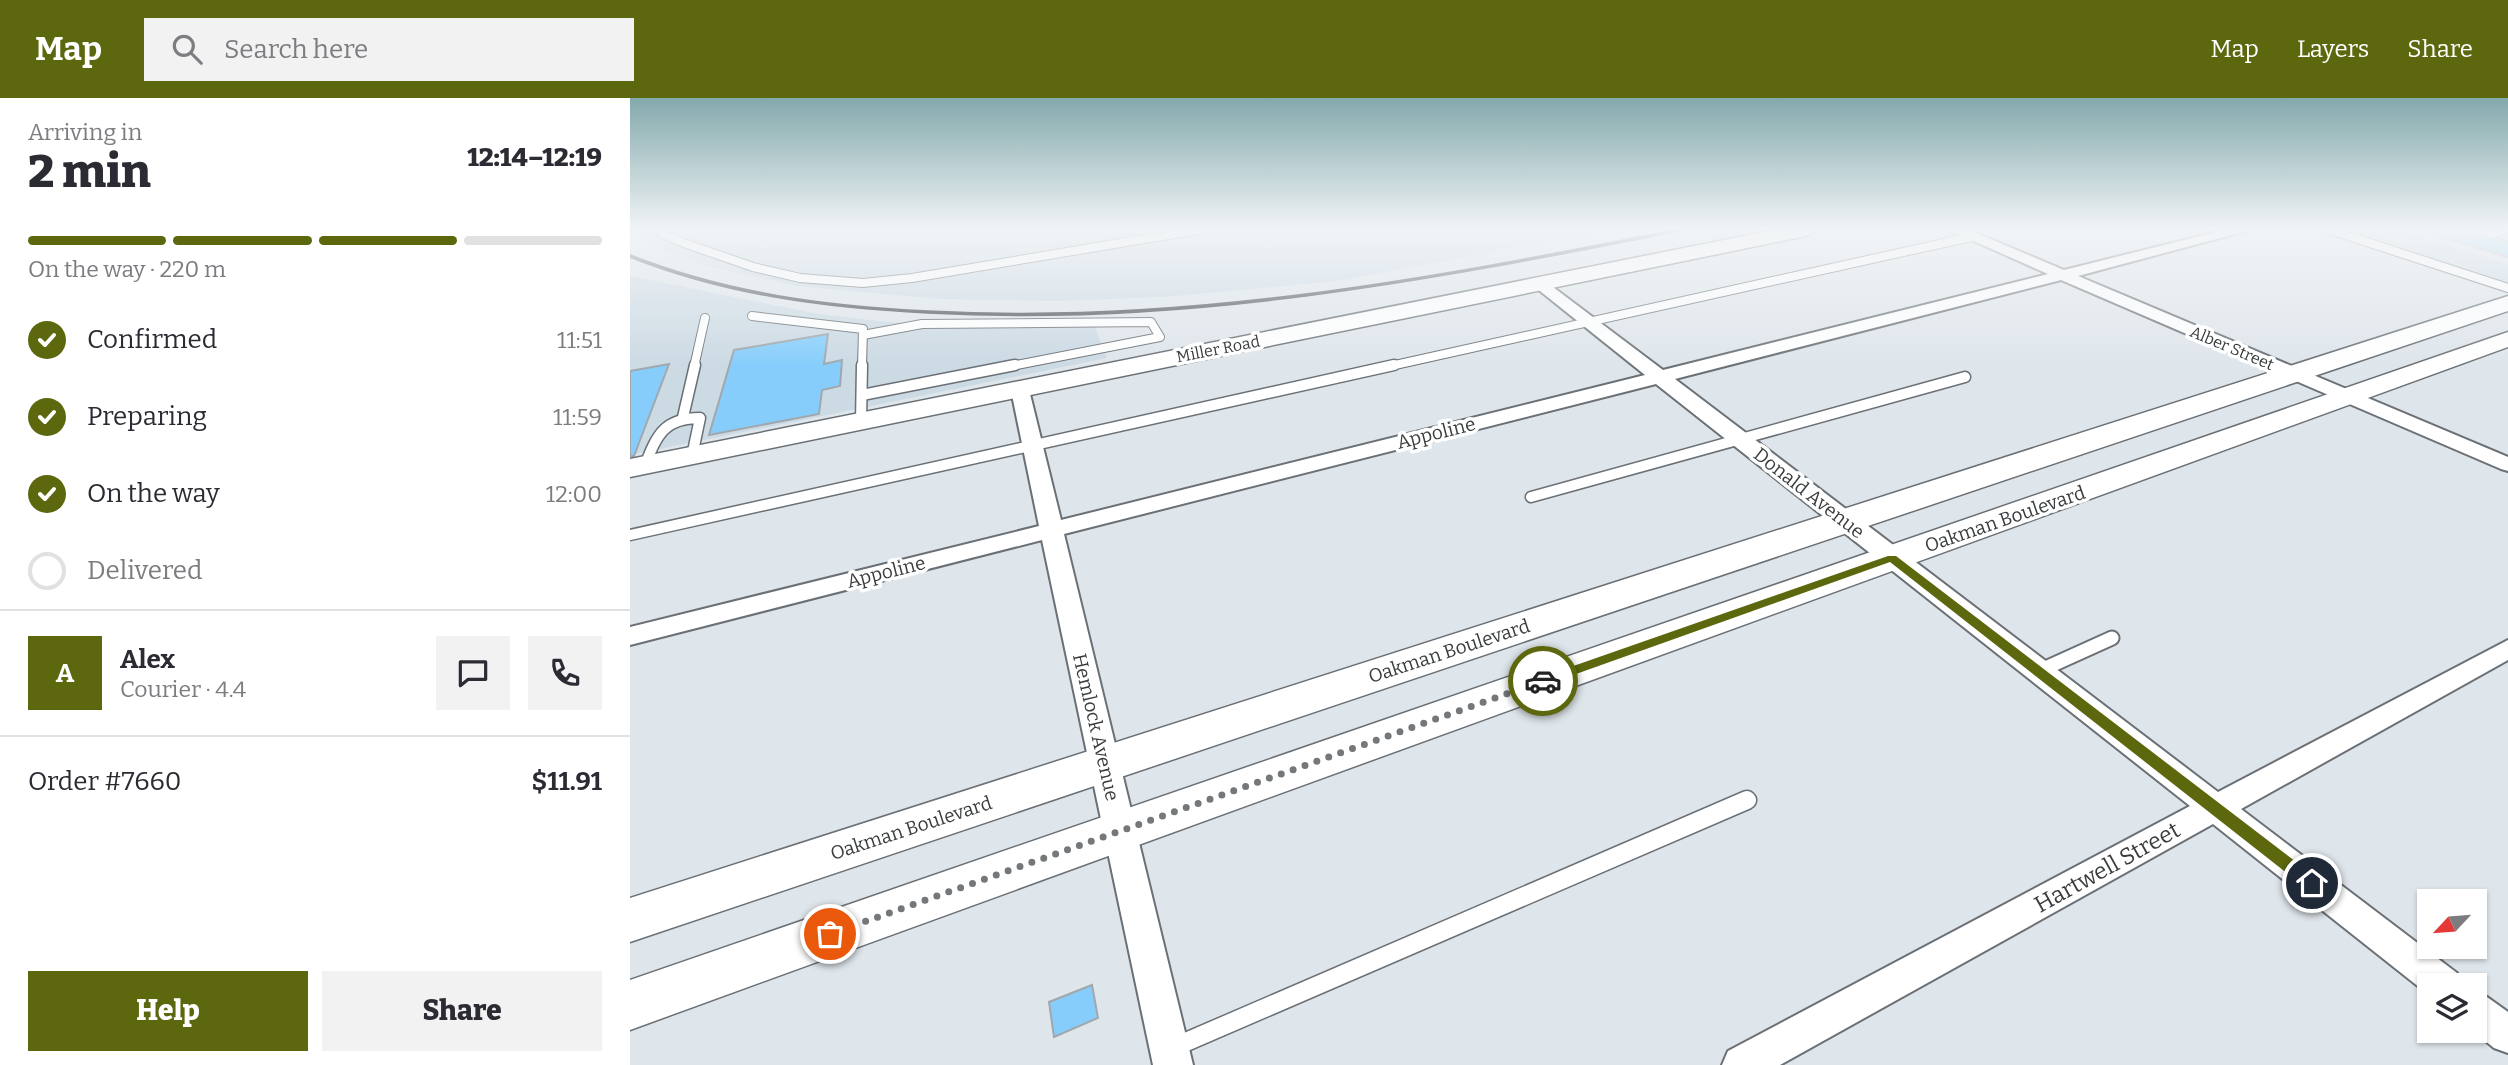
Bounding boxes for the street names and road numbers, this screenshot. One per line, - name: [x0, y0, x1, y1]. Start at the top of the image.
- street label: Alber Street: [2187, 322, 2277, 374]
- street label: Miller Road: [1175, 331, 1262, 366]
- street label: Appoline: [1394, 412, 1478, 454]
- street label: Donald Avenue: [1749, 443, 1869, 543]
- street label: Oakman Boulevard: [1922, 481, 2088, 557]
- street label: Appoline: [844, 551, 928, 593]
- street label: Oakman Boulevard: [1365, 614, 1533, 688]
- street label: Hemlock Avenue: [1068, 651, 1124, 803]
- street label: Oakman Boulevard: [827, 791, 995, 865]
- street label: Hartwell Street: [2029, 815, 2185, 919]

